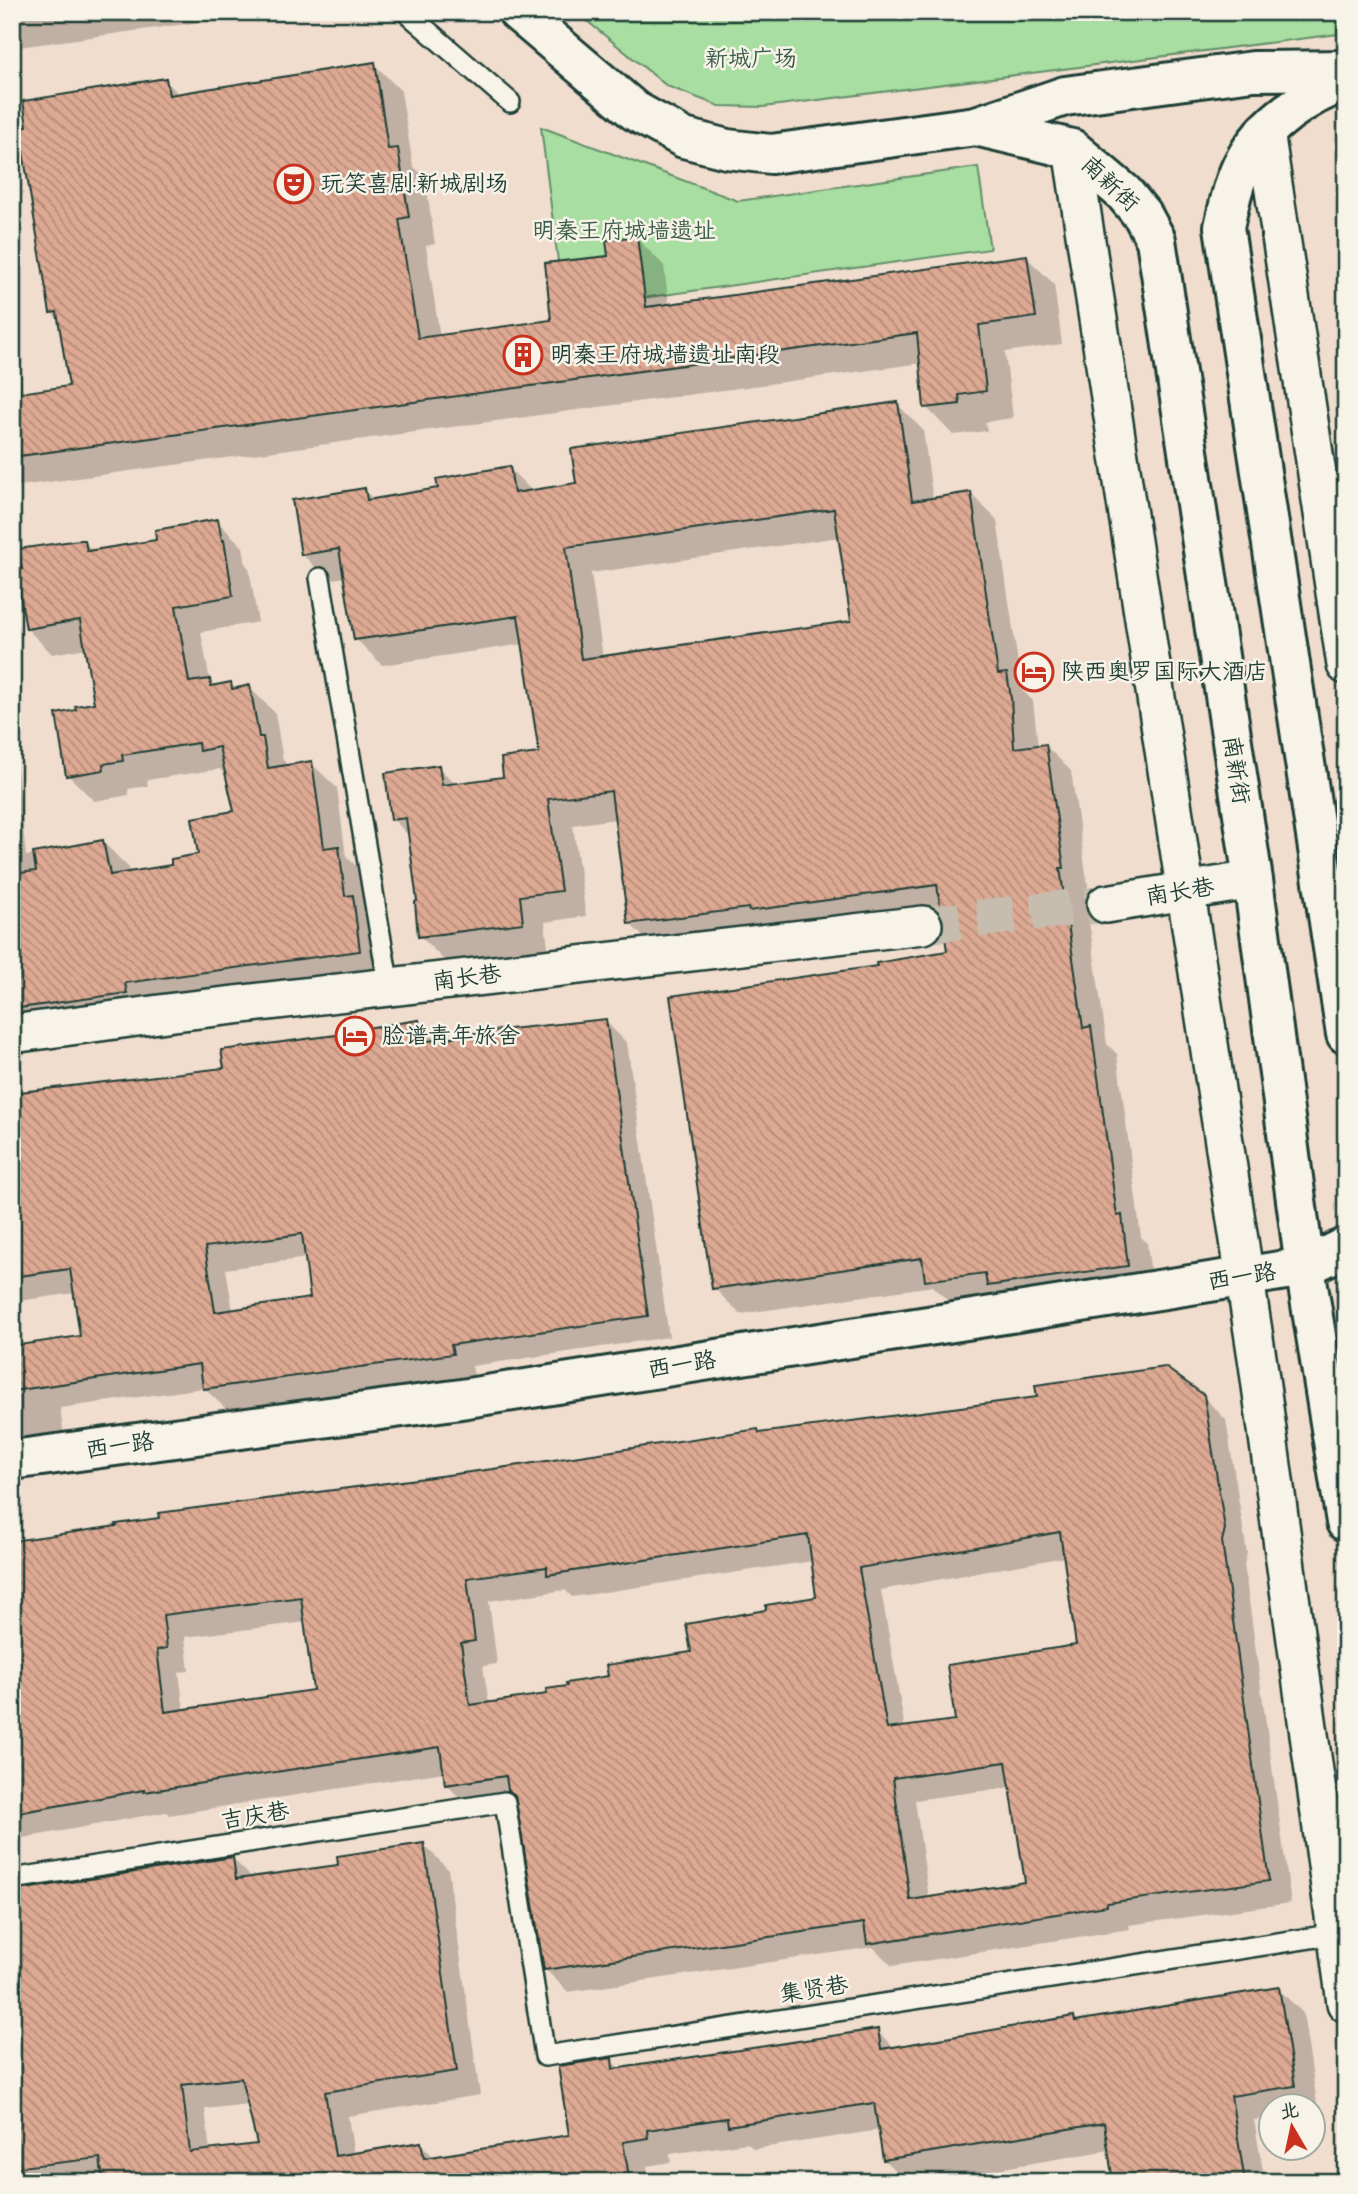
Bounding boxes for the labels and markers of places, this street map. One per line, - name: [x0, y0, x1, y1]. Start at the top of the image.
- theatre icon: 玩笑喜剧·新城剧场: [273, 163, 315, 205]
- place label: 玩笑喜剧·新城剧场: [321, 168, 508, 200]
- building icon: 明秦王府城墙遗址南段: [502, 334, 544, 376]
- place label: 明秦王府城墙遗址南段: [550, 339, 780, 371]
- hotel icon: 陕西奥罗国际大酒店: [1013, 651, 1055, 693]
- place label: 陕西奥罗国际大酒店: [1061, 656, 1268, 688]
- hotel icon: 脸谱青年旅舍: [334, 1015, 376, 1057]
- place label: 脸谱青年旅舍: [382, 1020, 520, 1052]

